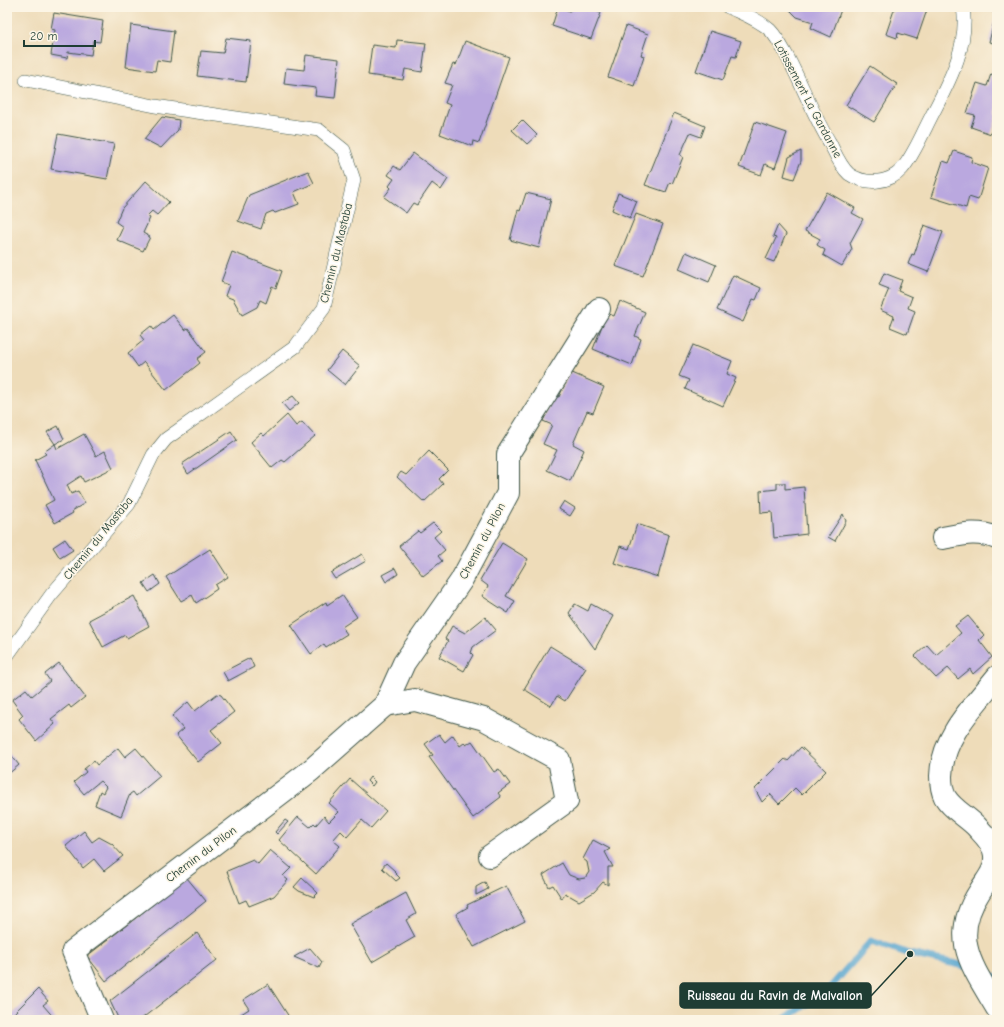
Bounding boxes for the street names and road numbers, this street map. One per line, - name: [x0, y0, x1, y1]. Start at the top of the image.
- street label: Lotissement La Gardanne: [771, 38, 845, 160]
- street label: Chemin du Mastaba: [317, 201, 355, 305]
- street label: Chemin du Mastaba: [60, 494, 136, 582]
- street label: Chemin du Pilon: [456, 500, 508, 582]
- street label: Chemin du Pilon: [163, 823, 239, 885]

